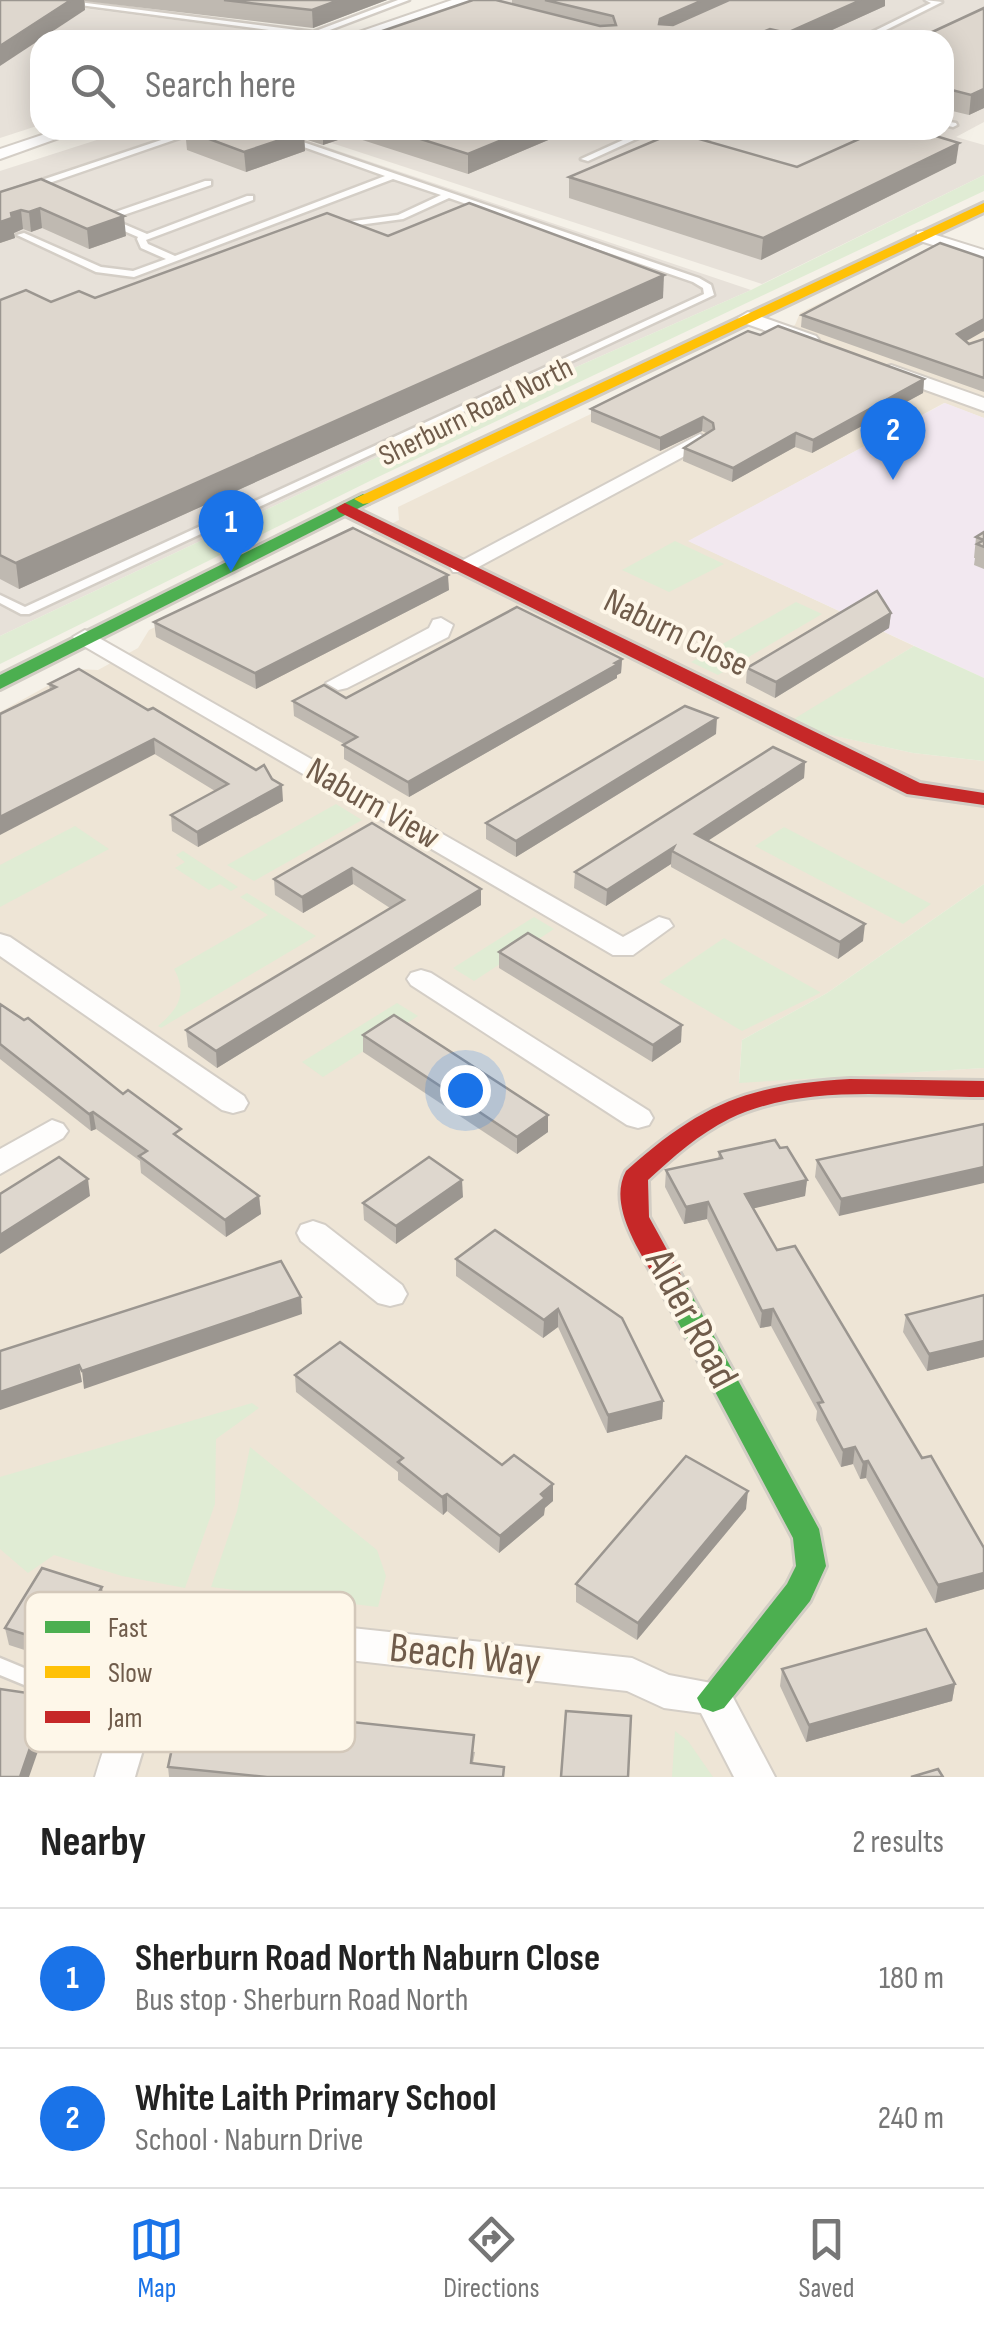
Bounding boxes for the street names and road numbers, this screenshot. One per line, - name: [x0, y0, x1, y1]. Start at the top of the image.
- street label: Sherburn Road North: [373, 350, 579, 474]
- street label: Naburn Close: [597, 580, 755, 686]
- street label: Naburn View: [299, 749, 447, 859]
- street label: Alder Road: [633, 1240, 749, 1397]
- street label: Beach Way: [387, 1623, 543, 1689]

